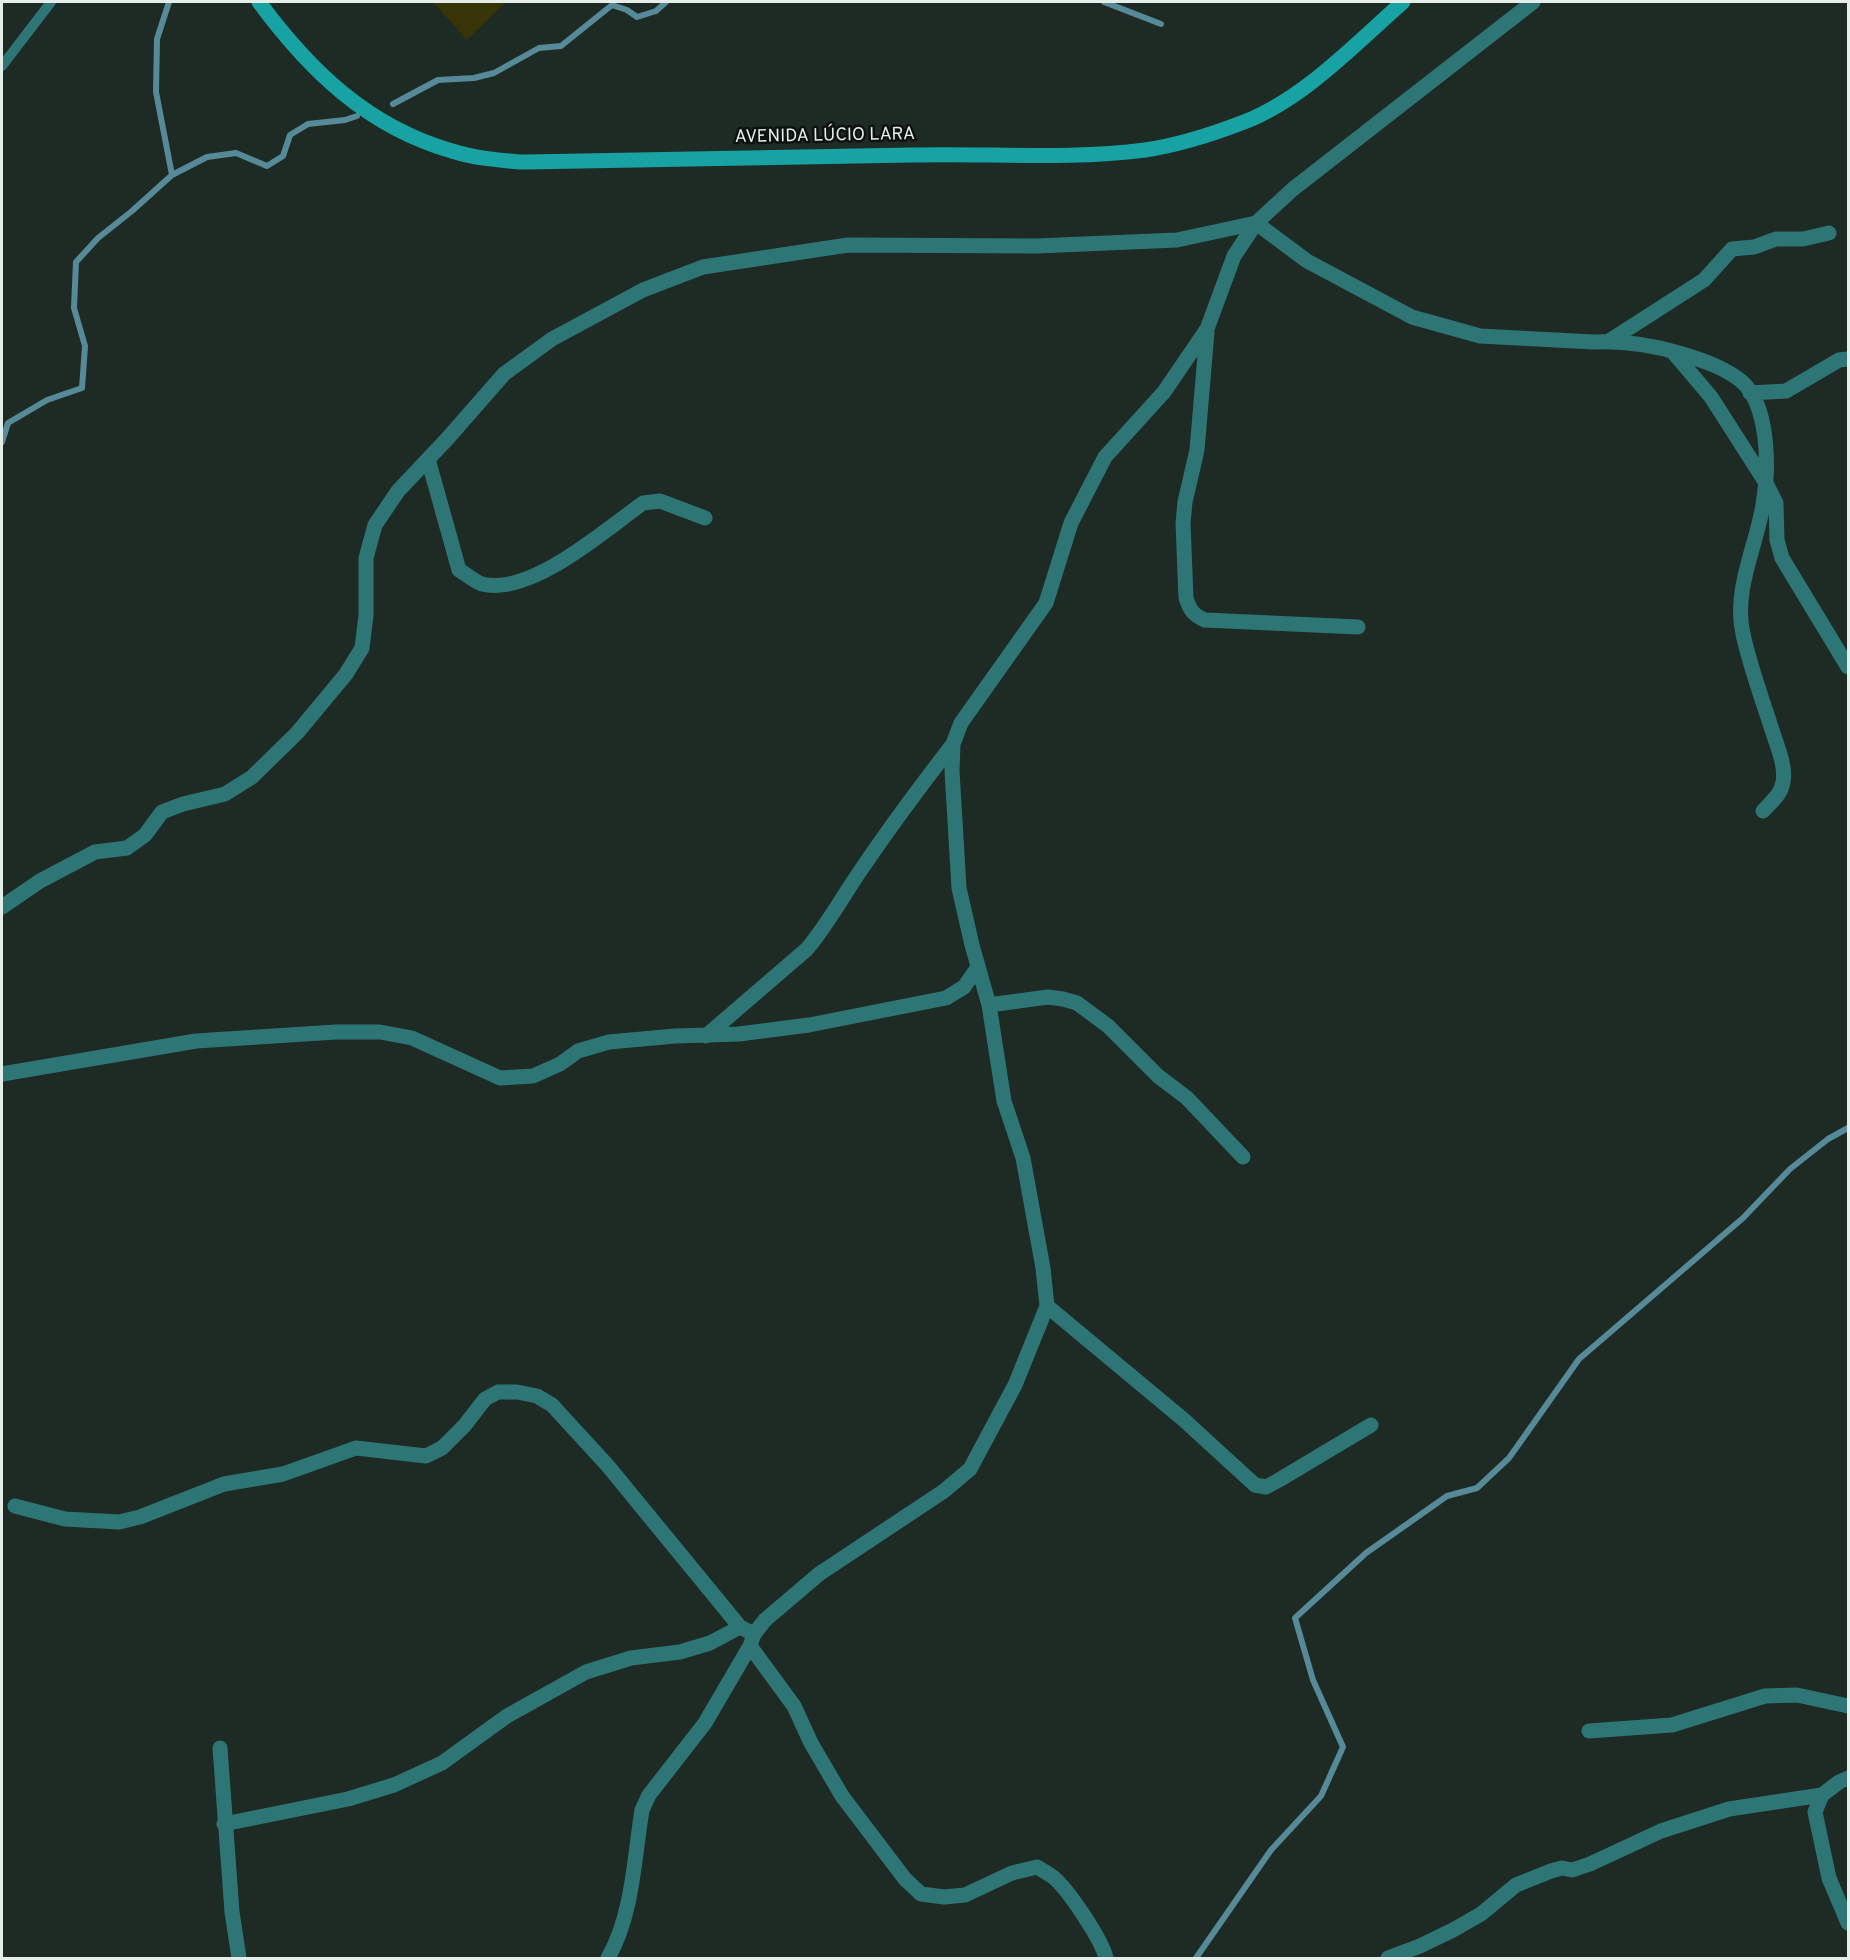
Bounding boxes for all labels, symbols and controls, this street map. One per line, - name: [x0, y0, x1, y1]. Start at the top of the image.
- street label: AVENIDA LÚCIO LARA: [735, 125, 915, 149]

